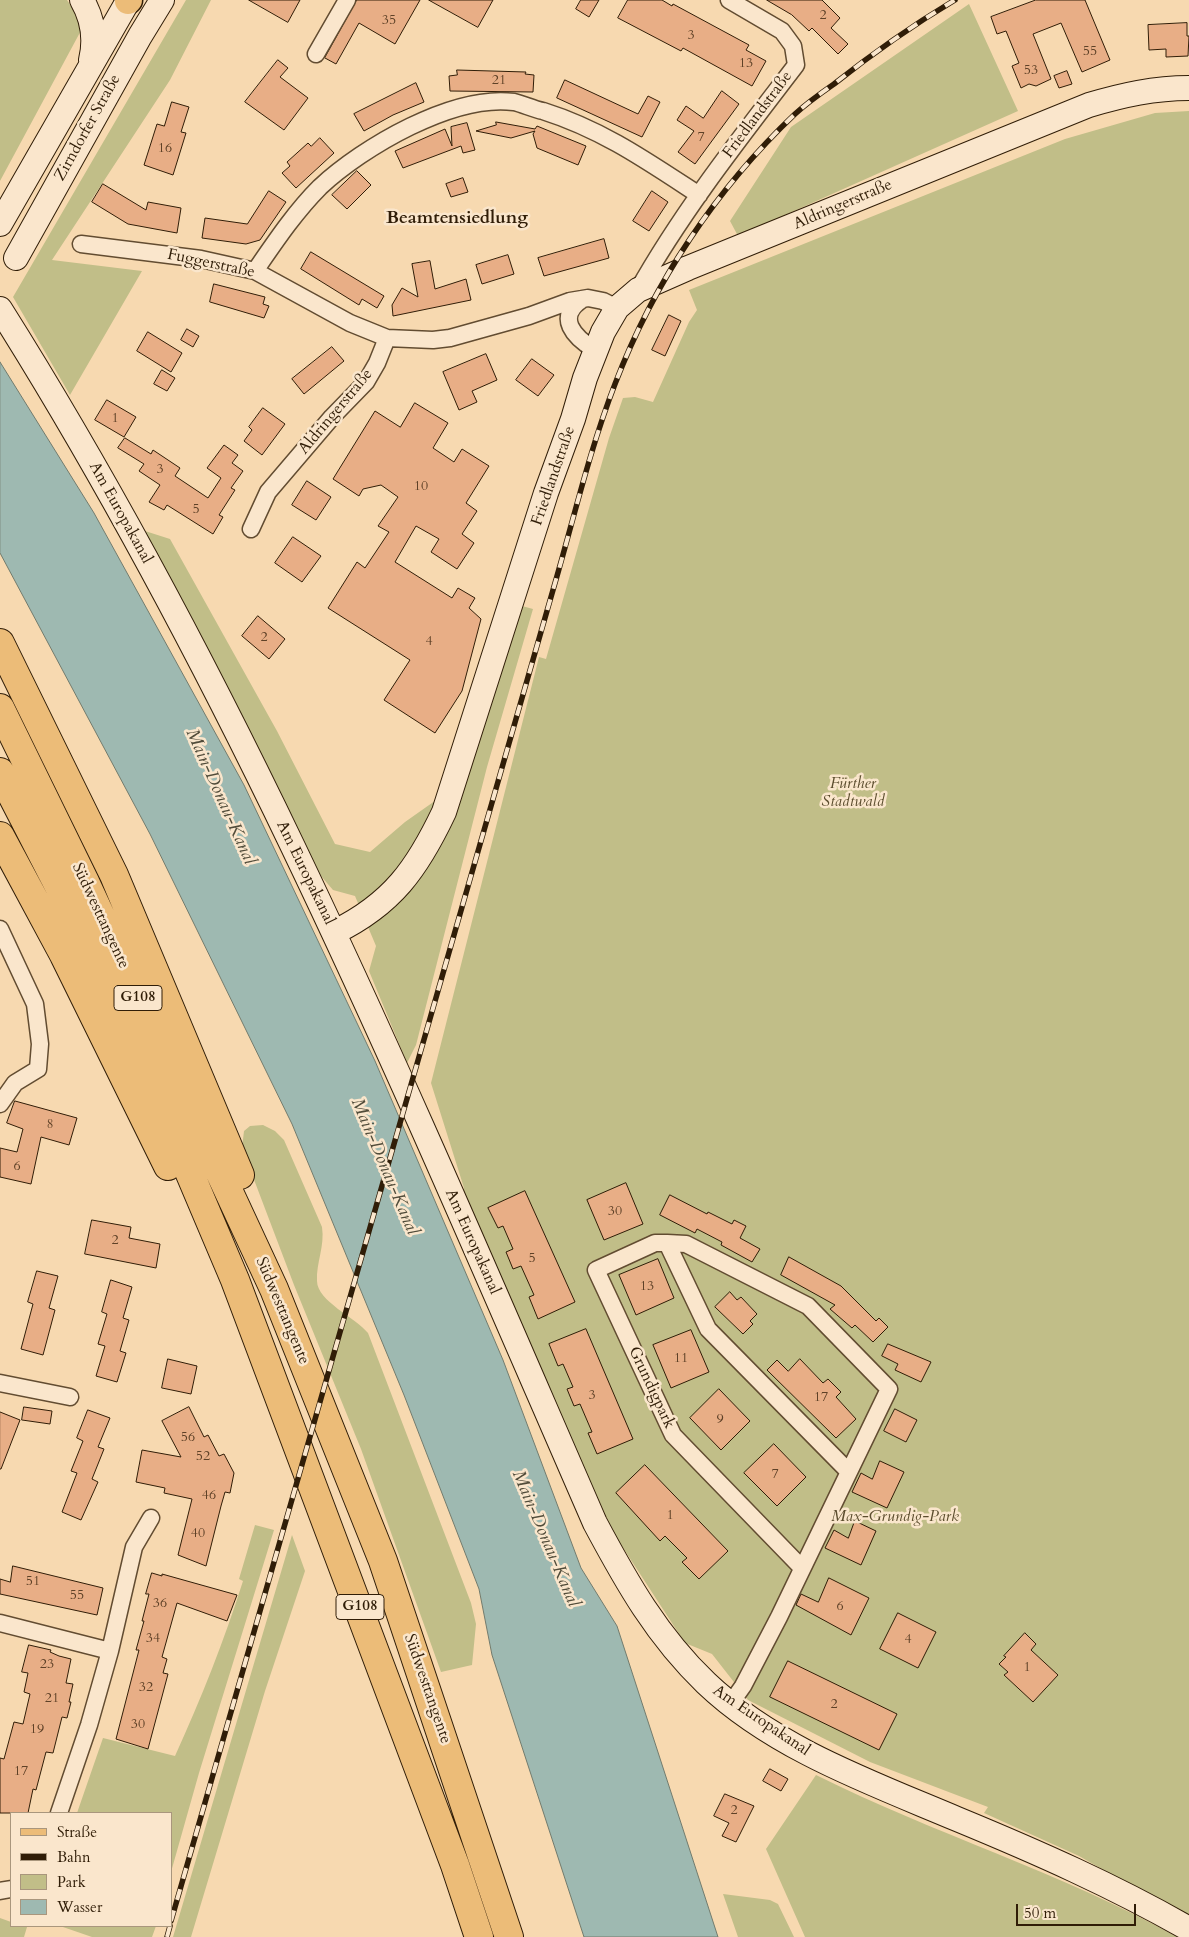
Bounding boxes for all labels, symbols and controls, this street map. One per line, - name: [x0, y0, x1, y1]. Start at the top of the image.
- house number: 2: [819, 8, 827, 24]
- house number: 35: [382, 13, 396, 29]
- house number: 3: [687, 28, 695, 44]
- house number: 55: [1083, 44, 1097, 60]
- house number: 13: [739, 56, 753, 72]
- house number: 53: [1024, 63, 1038, 79]
- street label: Friedlandstraße: [719, 68, 797, 162]
- street label: Zirndorfer Straße: [51, 71, 125, 185]
- house number: 21: [492, 73, 506, 89]
- house number: 7: [697, 130, 705, 146]
- house number: 16: [158, 141, 172, 157]
- street label: Aldringerstraße: [791, 176, 895, 234]
- district label: Beamtensiedlung: [386, 208, 528, 230]
- street label: Fuggerstraße: [166, 245, 256, 283]
- street label: Aldringerstraße: [295, 365, 377, 459]
- house number: 1: [111, 411, 119, 427]
- street label: Friedlandstraße: [528, 424, 580, 528]
- street label: Am Europakanal: [84, 459, 156, 567]
- house number: 3: [156, 462, 164, 478]
- house number: 10: [414, 479, 428, 495]
- house number: 5: [192, 502, 200, 518]
- house number: 2: [260, 630, 268, 646]
- house number: 4: [425, 634, 433, 650]
- water label: Main-Donau-Kanal: [180, 726, 260, 868]
- park label: Fürther Stadtwald: [821, 774, 885, 812]
- street label: Am Europakanal: [272, 818, 338, 928]
- street label: Südwesttangente: [67, 860, 133, 972]
- road number: G108: [114, 986, 162, 1010]
- water label: Main-Donau-Kanal: [345, 1095, 423, 1239]
- house number: 8: [46, 1117, 54, 1133]
- house number: 6: [13, 1159, 21, 1175]
- street label: Am Europakanal: [440, 1186, 504, 1298]
- house number: 30: [608, 1204, 622, 1220]
- house number: 2: [111, 1233, 119, 1249]
- house number: 5: [528, 1251, 536, 1267]
- street label: Südwesttangente: [251, 1255, 313, 1367]
- house number: 13: [640, 1279, 654, 1295]
- street label: Grundigpark: [624, 1344, 678, 1432]
- house number: 11: [674, 1351, 688, 1367]
- house number: 3: [588, 1388, 596, 1404]
- house number: 17: [814, 1390, 828, 1406]
- house number: 9: [716, 1412, 724, 1428]
- house number: 56: [181, 1430, 195, 1446]
- house number: 52: [196, 1449, 210, 1465]
- water label: Main-Donau-Kanal: [506, 1467, 584, 1611]
- house number: 7: [771, 1467, 779, 1483]
- house number: 46: [202, 1488, 216, 1504]
- park label: Max-Grundig-Park: [831, 1507, 959, 1527]
- house number: 1: [666, 1508, 674, 1524]
- house number: 40: [191, 1526, 205, 1542]
- house number: 51: [26, 1574, 40, 1590]
- house number: 55: [70, 1588, 84, 1604]
- road number: G108: [336, 1594, 384, 1620]
- house number: 36: [153, 1596, 167, 1612]
- house number: 6: [836, 1599, 844, 1615]
- house number: 34: [146, 1631, 160, 1647]
- street label: Südwesttangente: [399, 1632, 455, 1746]
- house number: 4: [904, 1632, 912, 1648]
- house number: 23: [40, 1657, 54, 1673]
- house number: 1: [1023, 1660, 1031, 1676]
- house number: 32: [139, 1680, 153, 1696]
- street label: Am Europakanal: [709, 1681, 813, 1761]
- house number: 21: [45, 1691, 59, 1707]
- house number: 2: [830, 1697, 838, 1713]
- house number: 30: [131, 1717, 145, 1733]
- house number: 19: [30, 1722, 44, 1738]
- house number: 17: [14, 1764, 28, 1780]
- house number: 2: [730, 1803, 738, 1819]
- legend: [10, 1812, 172, 1927]
- text: Straße: [57, 1822, 97, 1842]
- text: Bahn: [57, 1847, 90, 1867]
- text: Park: [57, 1872, 86, 1892]
- scale bar: [1019, 1894, 1139, 1926]
- text: Wasser: [57, 1897, 102, 1917]
- text: 50 m: [1024, 1903, 1056, 1923]

